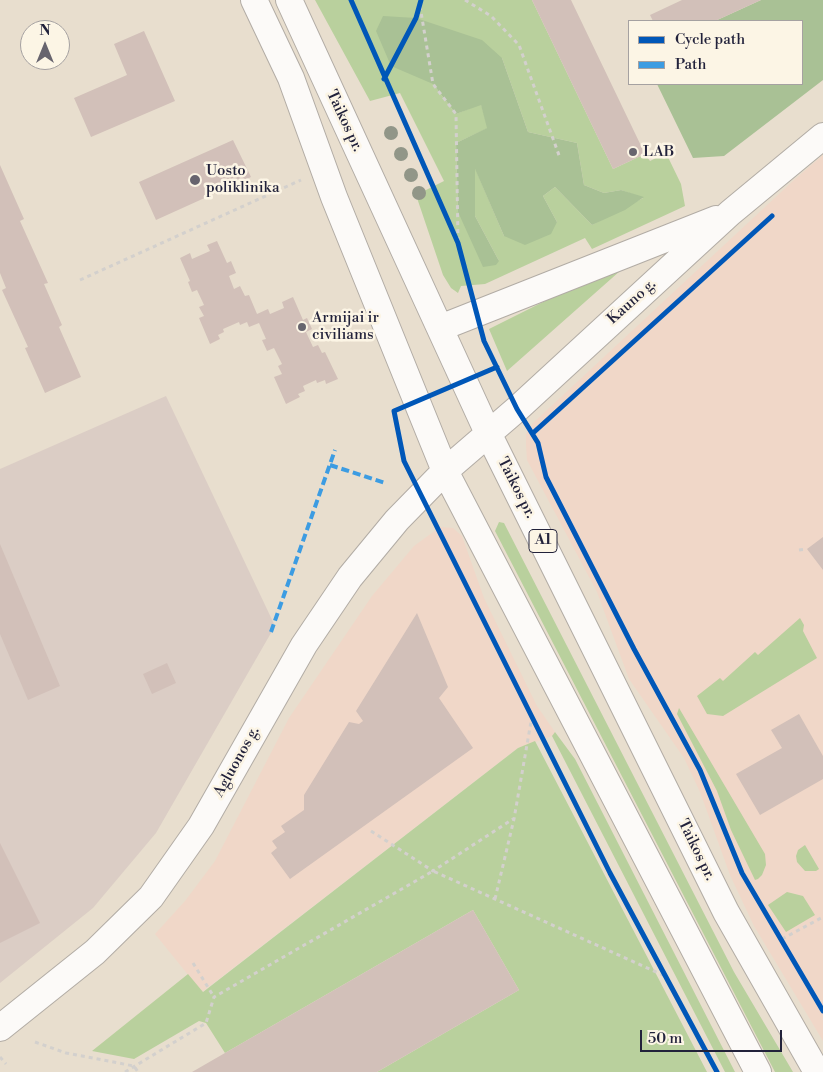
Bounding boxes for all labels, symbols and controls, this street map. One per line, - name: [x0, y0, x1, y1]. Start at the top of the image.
- north arrow: [20, 20, 70, 70]
- legend: [628, 20, 803, 85]
- text: N: [39, 22, 51, 40]
- text: Cycle path: [675, 30, 745, 49]
- text: Path: [675, 55, 707, 74]
- street label: Taikos pr.: [322, 87, 366, 155]
- place label: LAB: [643, 143, 674, 161]
- marker: LAB: [627, 146, 639, 158]
- place label: Uosto poliklinika: [206, 162, 279, 197]
- marker: Uosto poliklinika: [188, 173, 202, 187]
- street label: Kauno g.: [604, 276, 660, 328]
- place label: Armijai ir civiliams: [312, 309, 379, 344]
- marker: Armijai ir civiliams: [296, 321, 308, 333]
- street label: Taikos pr.: [493, 455, 539, 521]
- road number: A1: [529, 530, 557, 552]
- street label: Agluonos g.: [210, 724, 264, 800]
- street label: Taikos pr.: [673, 816, 719, 884]
- scale bar: [643, 1020, 786, 1052]
- text: 50 m: [648, 1029, 682, 1048]

